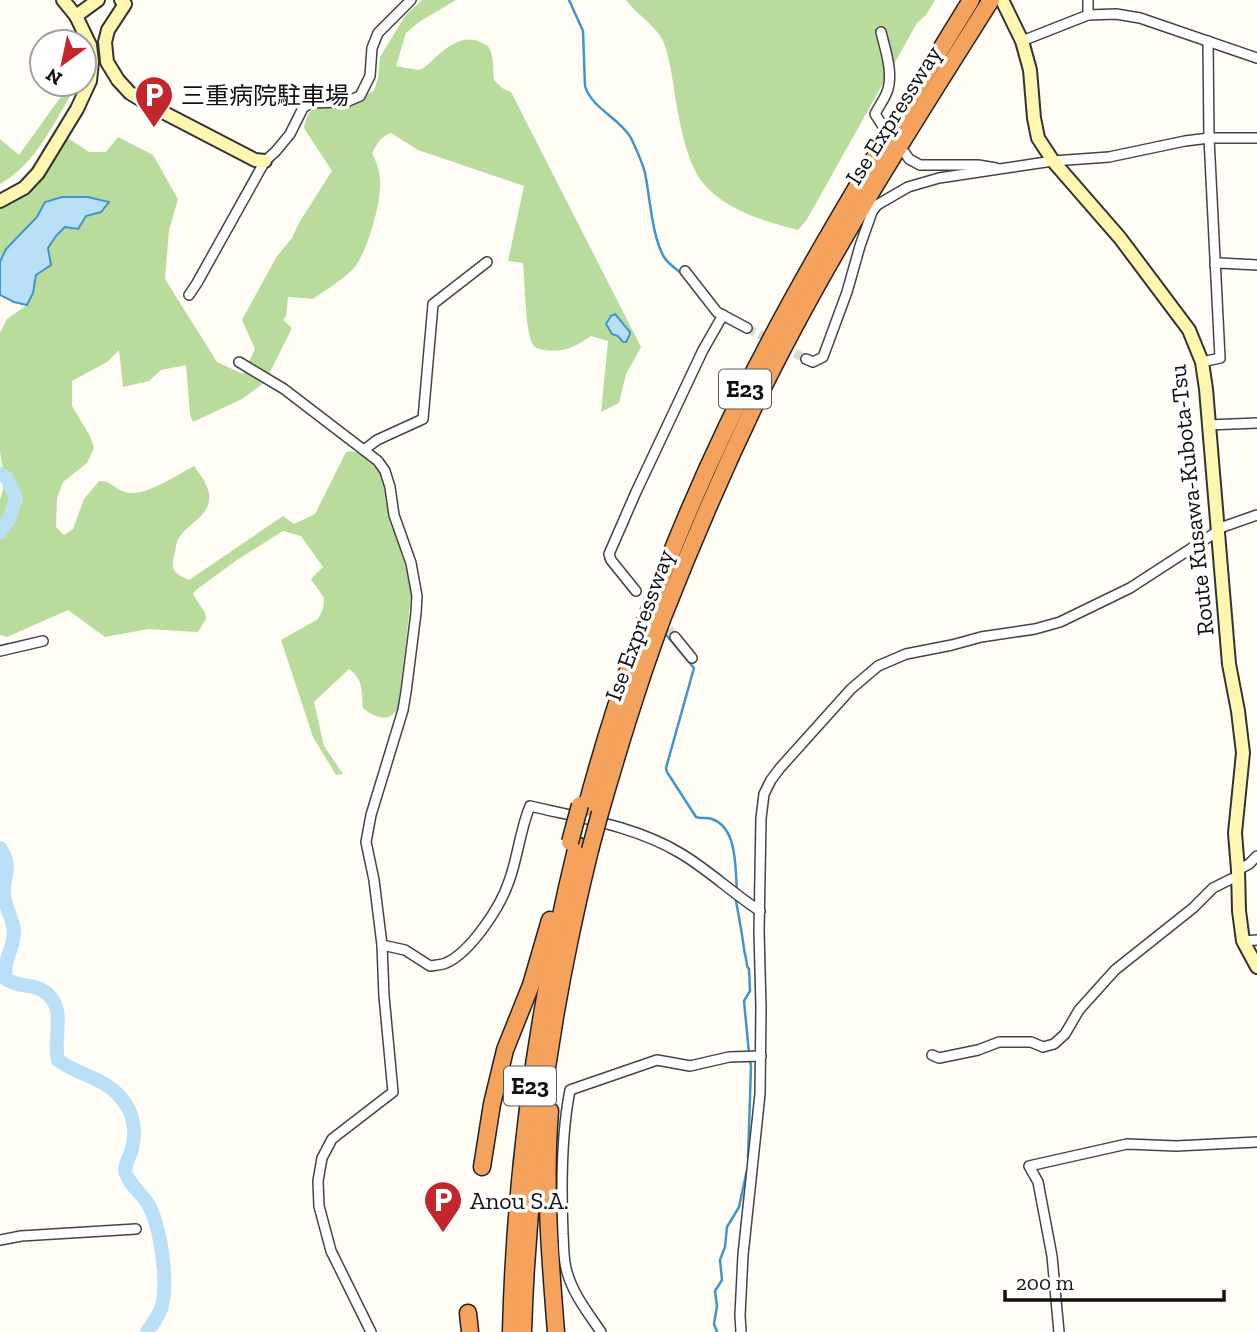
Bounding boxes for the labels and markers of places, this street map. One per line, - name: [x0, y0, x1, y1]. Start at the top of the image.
- parking icon: 三重病院駐車場: [133, 74, 175, 129]
- place label: 三重病院駐車場: [181, 81, 349, 110]
- parking icon: Anou S.A.: [422, 1179, 464, 1234]
- place label: Anou S.A.: [470, 1186, 569, 1215]

